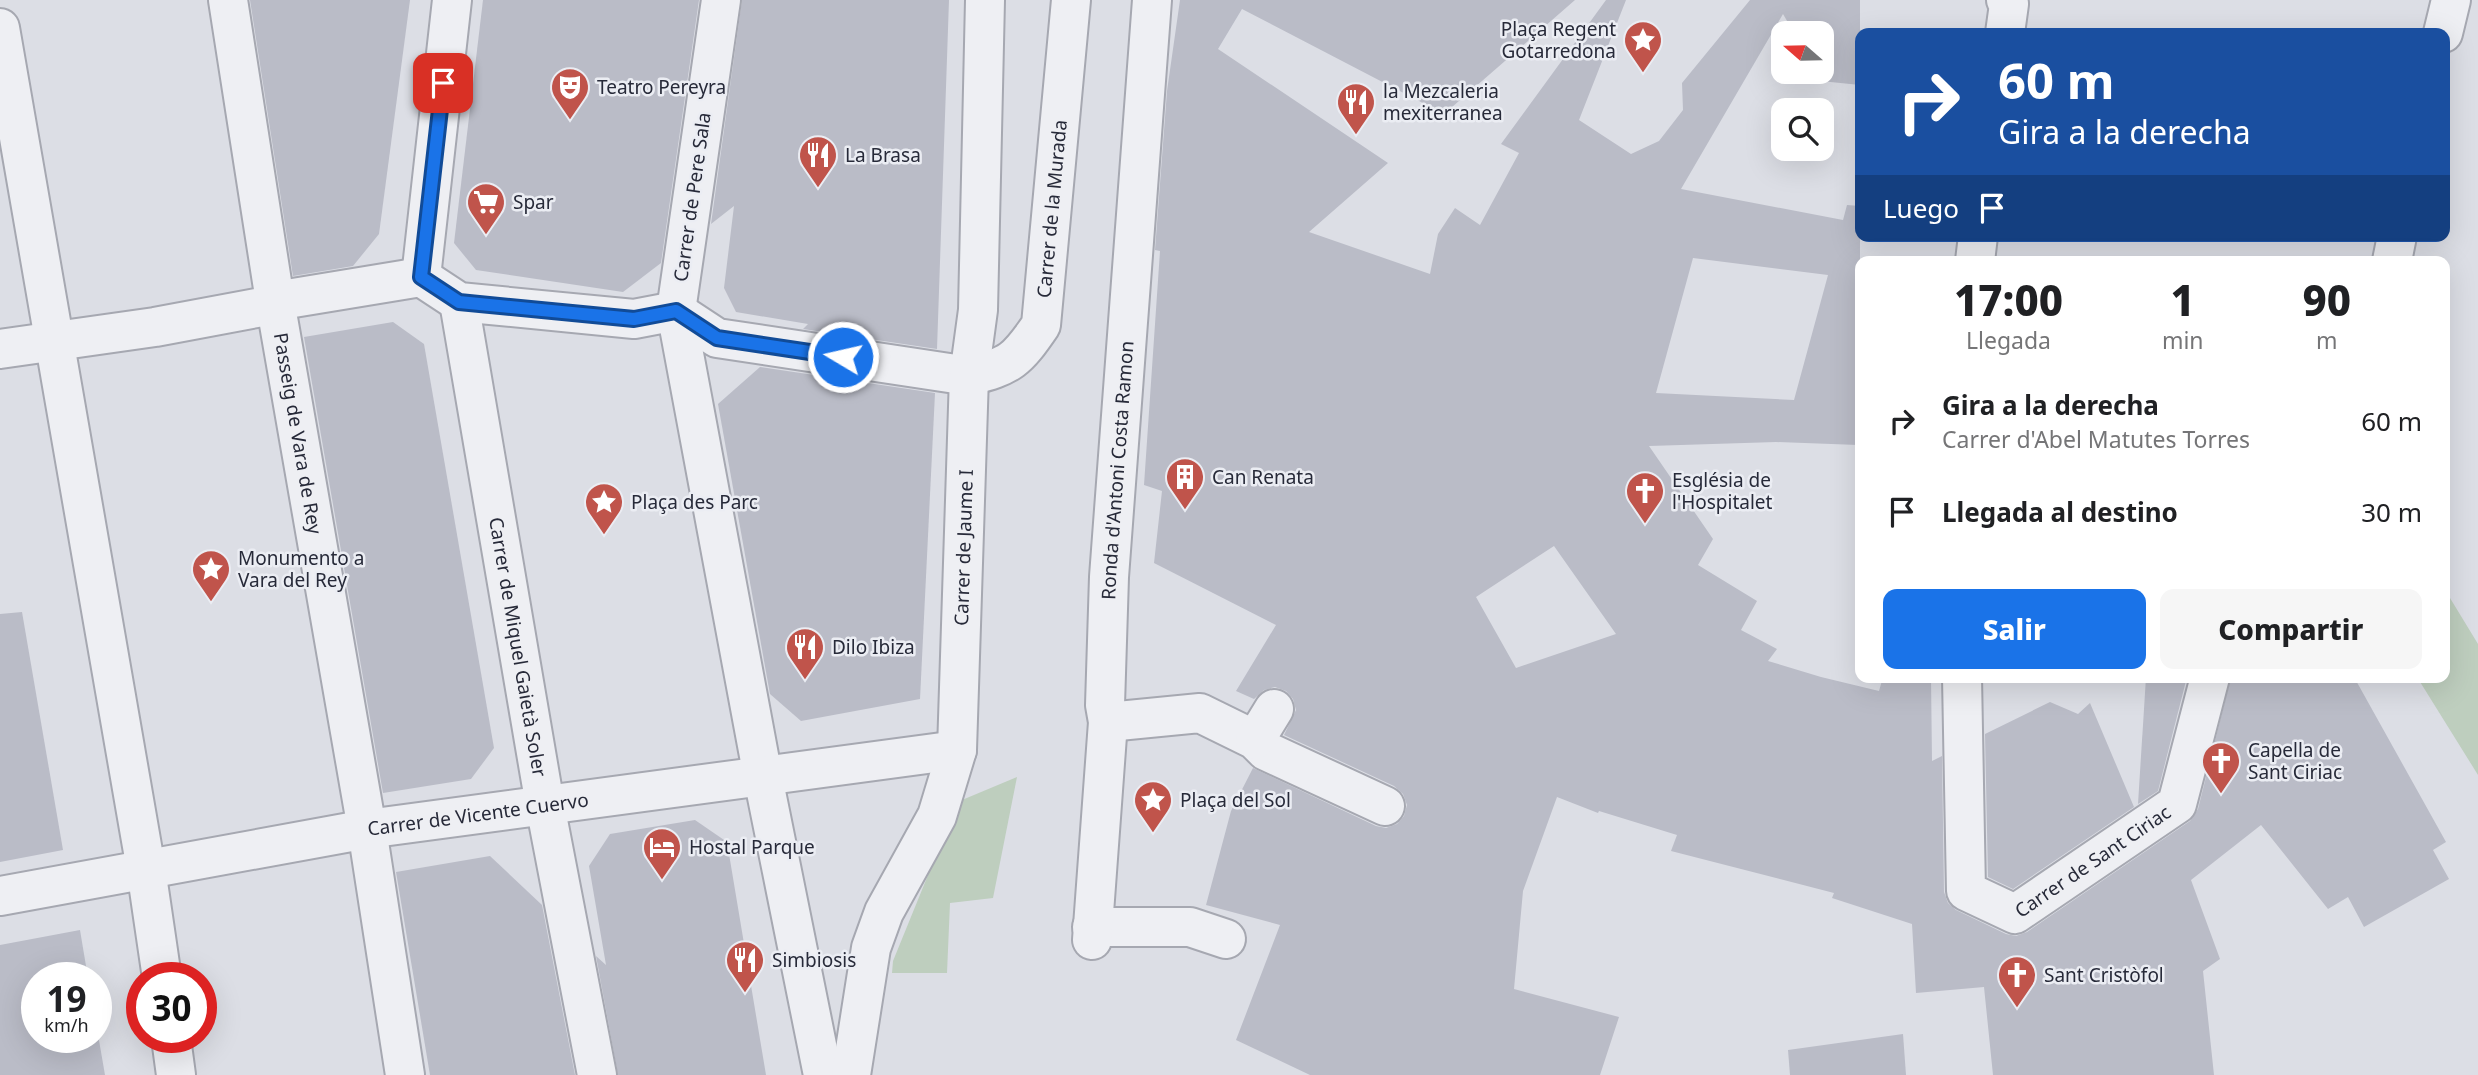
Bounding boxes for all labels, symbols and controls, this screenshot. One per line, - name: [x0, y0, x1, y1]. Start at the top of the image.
- place label: Plaça Regent Gotarredona: [1501, 16, 1616, 64]
- place icon: Plaça Regent Gotarredona: [1622, 19, 1664, 74]
- north arrow: [1771, 21, 1834, 84]
- map controls: [1771, 21, 1834, 161]
- text: 60 m: [1998, 47, 2115, 113]
- pin: [413, 53, 473, 113]
- icon: right: [1883, 56, 1974, 147]
- icon: arrive: [424, 64, 462, 102]
- theatre icon: Teatro Pereyra: [549, 66, 591, 121]
- place label: Teatro Pereyra: [597, 74, 726, 100]
- place label: la Mezcaleria mexiterranea: [1383, 78, 1503, 126]
- restaurant icon: la Mezcaleria mexiterranea: [1335, 81, 1377, 136]
- button: search: [1771, 98, 1834, 161]
- text: Gira a la derecha: [1998, 110, 2251, 153]
- street label: Carrer de Pere Sala: [667, 111, 717, 283]
- street label: Carrer de la Murada: [1031, 119, 1073, 299]
- restaurant icon: La Brasa: [797, 134, 839, 189]
- place label: La Brasa: [845, 142, 921, 168]
- supermarket icon: Spar: [465, 181, 507, 236]
- place label: Spar: [513, 189, 554, 215]
- icon: arrive: [1973, 189, 2011, 227]
- text: Luego: [1883, 190, 1959, 226]
- text: 17:00: [1954, 271, 2063, 328]
- text: 1: [2171, 271, 2195, 328]
- text: 90: [2303, 271, 2351, 328]
- position arrow: [806, 320, 880, 394]
- text: Llegada: [1966, 324, 2051, 356]
- text: min: [2162, 324, 2204, 356]
- text: m: [2316, 324, 2338, 356]
- street label: Passeig de Vara de Rey: [268, 331, 328, 536]
- street label: Ronda d'Antoni Costa Ramon: [1095, 340, 1140, 600]
- text: Gira a la derecha: [1942, 387, 2159, 423]
- icon: right: [1883, 402, 1921, 440]
- text: 60 m: [2361, 403, 2422, 439]
- text: Carrer d'Abel Matutes Torres: [1942, 423, 2250, 455]
- building icon: Can Renata: [1164, 456, 1206, 511]
- place label: Can Renata: [1212, 464, 1314, 490]
- place label: Església de l'Hospitalet: [1672, 467, 1773, 515]
- street label: Carrer de Jaume I: [948, 469, 979, 626]
- church icon: Església de l'Hospitalet: [1624, 470, 1666, 525]
- place icon: Plaça des Parc: [583, 481, 625, 536]
- place label: Plaça des Parc: [631, 489, 758, 515]
- icon: arrive: [1883, 493, 1921, 531]
- text: Llegada al destino: [1942, 494, 2178, 530]
- text: 30 m: [2361, 494, 2422, 530]
- street label: Carrer de Miquel Gaietà Soler: [483, 515, 553, 779]
- place label: Monumento a Vara del Rey: [238, 545, 364, 593]
- place icon: Monumento a Vara del Rey: [190, 548, 232, 603]
- button: Salir: [1883, 589, 2146, 669]
- button: Compartir: [2160, 589, 2422, 669]
- restaurant icon: Dilo Ibiza: [784, 626, 826, 681]
- place label: Dilo Ibiza: [832, 634, 915, 660]
- place label: Capella de Sant Ciriac: [2248, 737, 2342, 785]
- church icon: Capella de Sant Ciriac: [2200, 740, 2242, 795]
- place icon: Plaça del Sol: [1132, 779, 1174, 834]
- street label: Carrer de Vicente Cuervo: [366, 786, 590, 842]
- place label: Plaça del Sol: [1180, 787, 1291, 813]
- street label: Carrer de Sant Ciriac: [2010, 799, 2176, 923]
- hotel icon: Hostal Parque: [641, 826, 683, 881]
- place label: Hostal Parque: [689, 834, 815, 860]
- restaurant icon: Simbiosis: [724, 939, 766, 994]
- place label: Simbiosis: [772, 947, 856, 973]
- church icon: Sant Cristòfol: [1996, 954, 2038, 1009]
- speed limit sign: 30: [126, 962, 217, 1053]
- place label: Sant Cristòfol: [2044, 962, 2164, 988]
- text: 19: [46, 975, 87, 1022]
- text: km/h: [44, 1013, 89, 1037]

